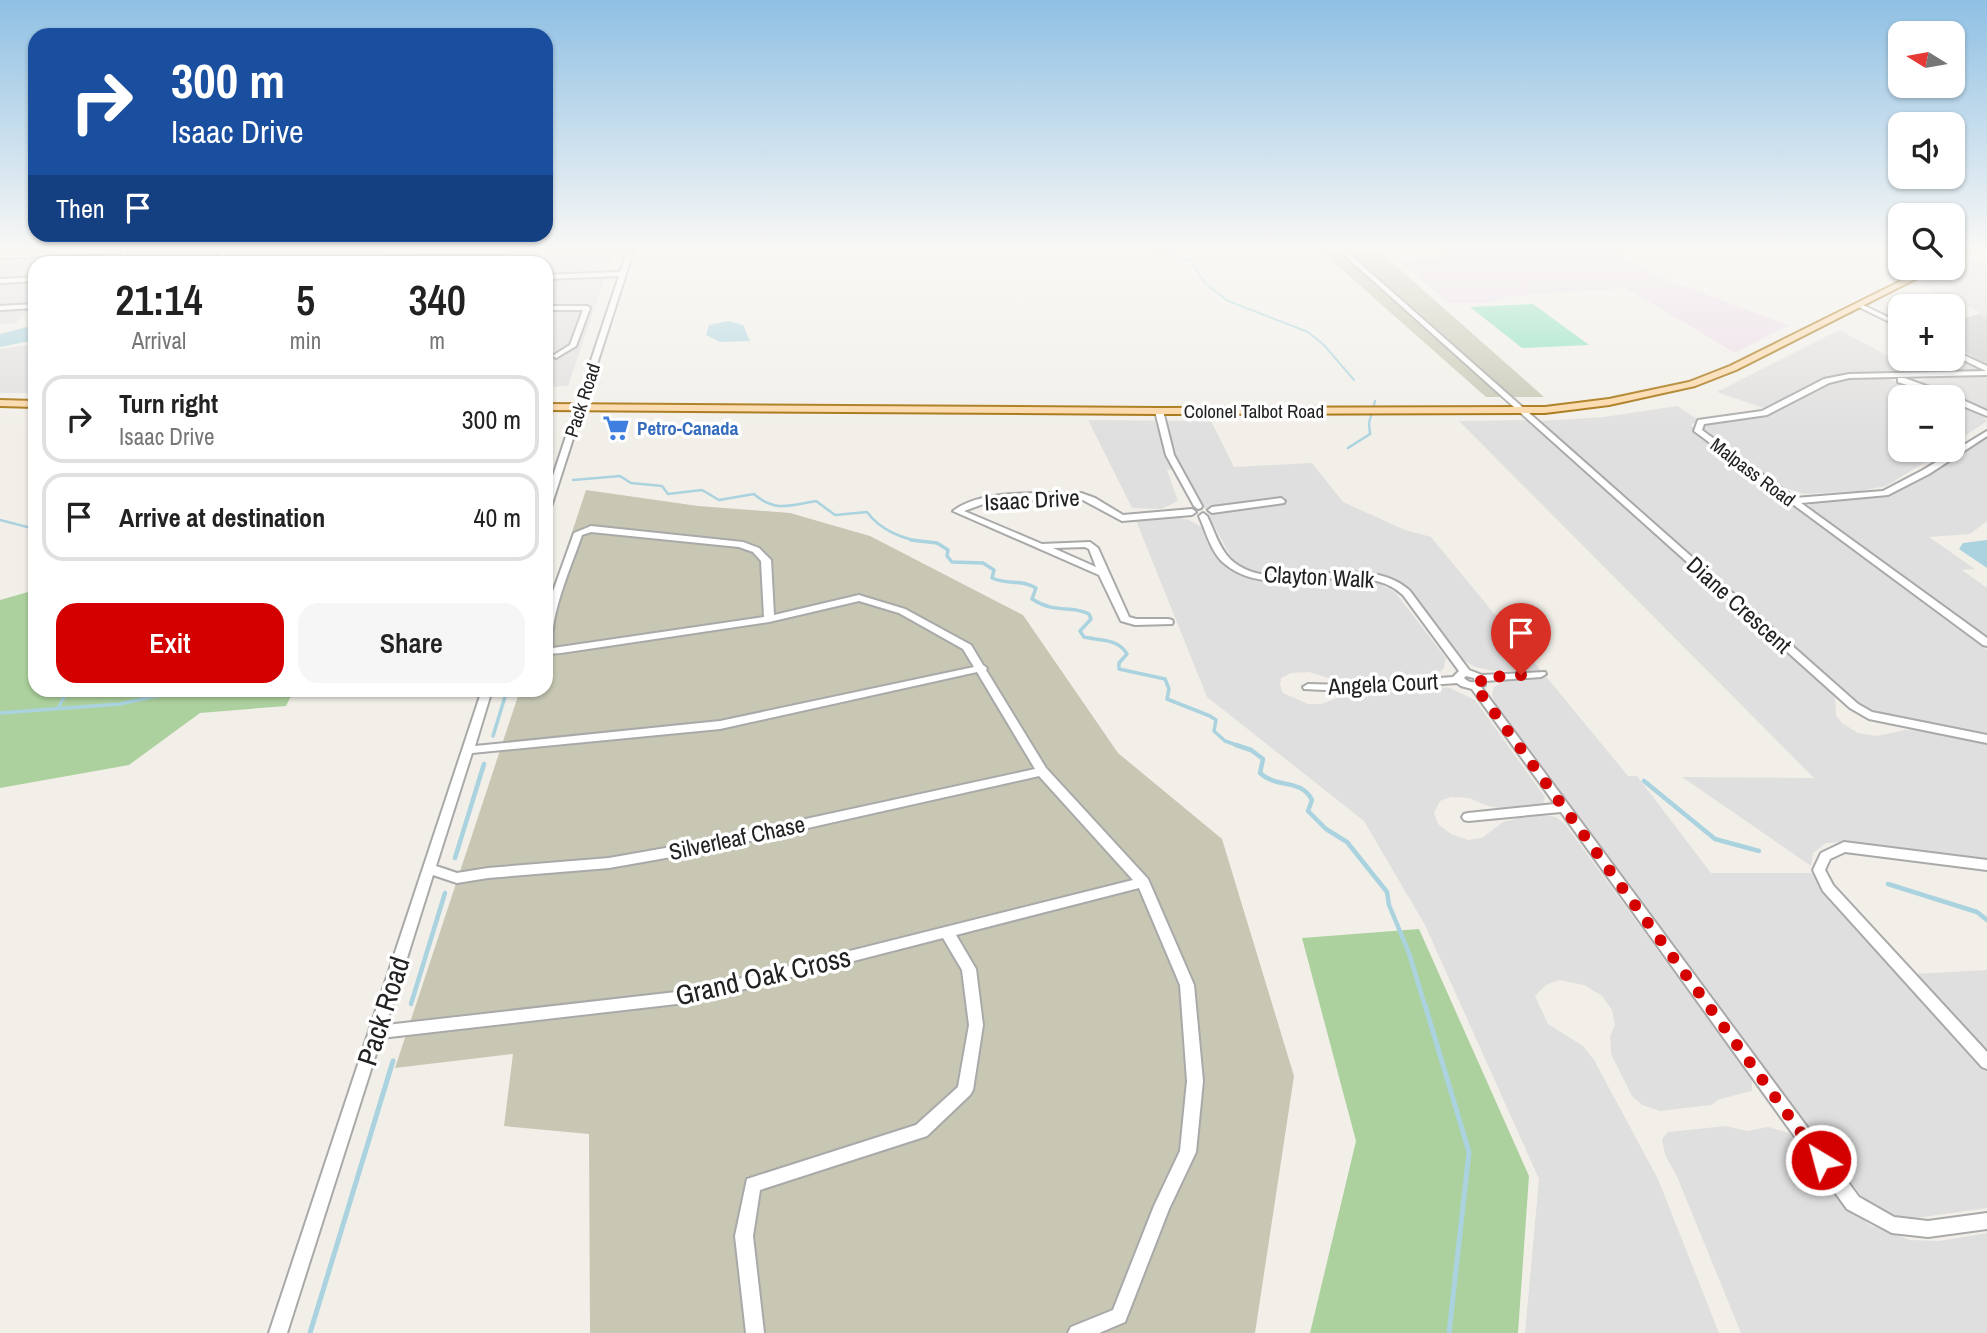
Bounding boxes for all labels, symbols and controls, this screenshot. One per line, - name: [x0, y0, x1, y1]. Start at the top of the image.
- north arrow: [1888, 21, 1965, 98]
- map controls: [1888, 21, 1965, 462]
- text: 300 m: [171, 47, 285, 113]
- icon: right: [56, 56, 147, 147]
- text: Isaac Drive: [171, 110, 304, 153]
- button: sound: [1888, 112, 1965, 189]
- icon: arrive: [119, 189, 157, 227]
- text: Then: [56, 191, 105, 226]
- button: search: [1888, 203, 1965, 280]
- text: 21:14: [115, 272, 203, 328]
- text: 5: [296, 272, 315, 328]
- text: 340: [408, 272, 466, 328]
- button: +: [1888, 294, 1965, 371]
- text: Arrival: [132, 325, 186, 356]
- text: min: [290, 325, 321, 356]
- text: m: [429, 325, 445, 356]
- street label: Pack Road: [558, 360, 606, 440]
- button: −: [1888, 385, 1965, 462]
- text: Turn right: [119, 386, 218, 421]
- street label: Colonel Talbot Road: [1184, 398, 1324, 424]
- icon: right: [60, 400, 98, 438]
- text: 300 m: [462, 402, 521, 437]
- supermarket icon: Petro-Canada: [601, 413, 631, 443]
- place label: Petro-Canada: [637, 415, 739, 441]
- text: Isaac Drive: [119, 421, 214, 452]
- street label: Malpass Road: [1705, 432, 1801, 512]
- street label: Isaac Drive: [984, 482, 1080, 517]
- icon: arrive: [60, 498, 98, 536]
- text: Arrive at destination: [119, 500, 325, 535]
- text: 40 m: [474, 500, 521, 535]
- street label: Diane Crescent: [1680, 549, 1798, 660]
- street label: Clayton Walk: [1263, 558, 1376, 595]
- button: Exit: [56, 603, 284, 683]
- button: Share: [298, 603, 525, 683]
- pin: [1491, 603, 1551, 675]
- icon: arrive: [1502, 614, 1540, 652]
- street label: Angela Court: [1326, 665, 1439, 702]
- street label: Silverleaf Chase: [666, 808, 808, 867]
- street label: Grand Oak Cross: [672, 937, 854, 1015]
- street label: Pack Road: [348, 952, 418, 1070]
- position arrow: [1784, 1123, 1858, 1197]

